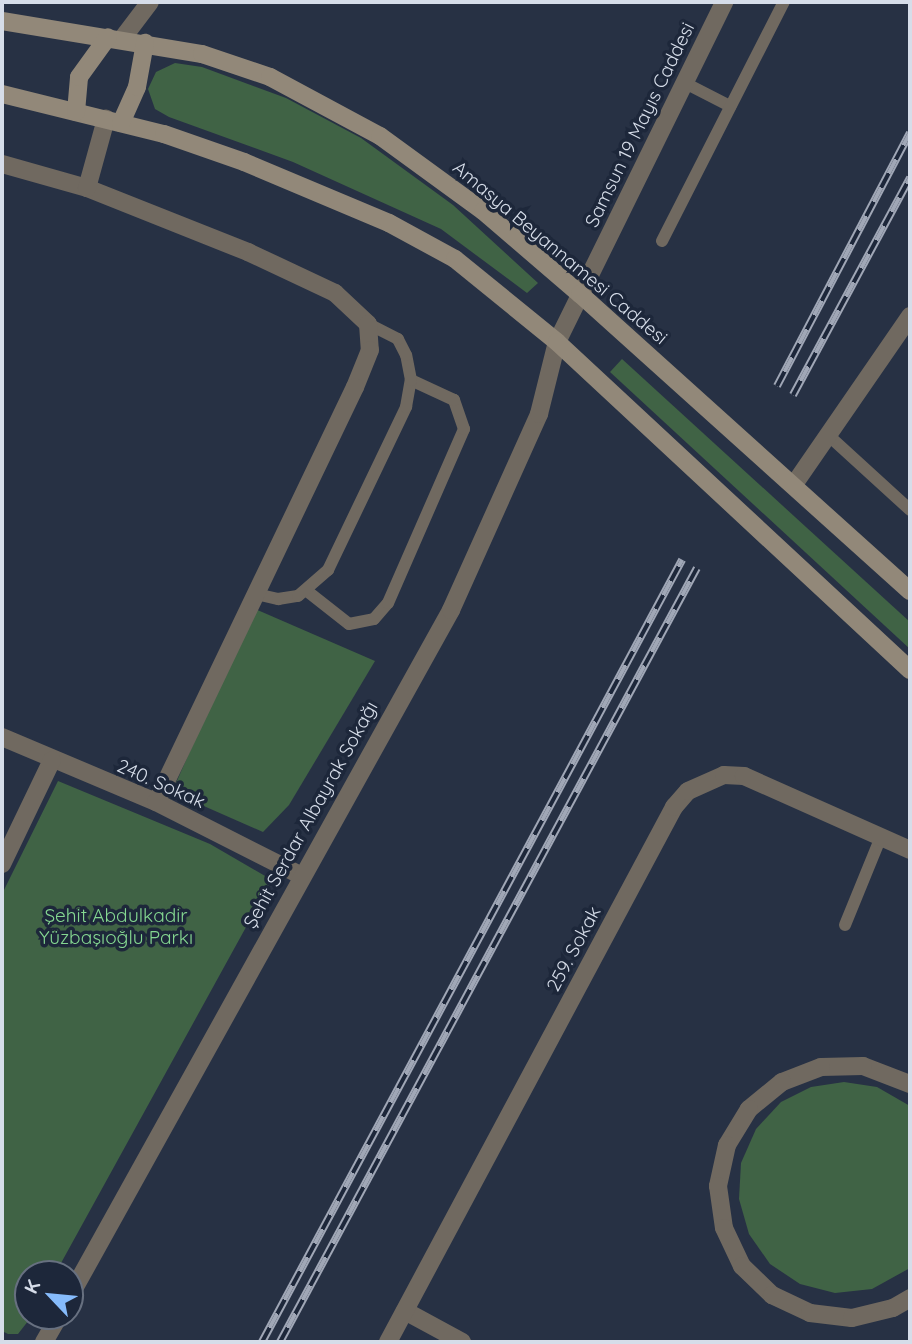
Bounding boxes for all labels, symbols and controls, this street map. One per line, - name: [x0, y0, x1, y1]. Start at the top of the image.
- street label: Samsun 19 Mayıs Caddesi: [580, 19, 700, 231]
- street label: Amasya Beyannamesi Caddesi: [448, 156, 672, 350]
- street label: Şehit Serdar Albayrak Sokağı: [239, 698, 383, 932]
- street label: 240. Sokak: [113, 754, 209, 814]
- street label: 259. Sokak: [542, 902, 606, 996]
- park label: Şehit Abdulkadir Yüzbaşıoğlu Parkı: [39, 905, 193, 949]
- north arrow: [14, 1260, 84, 1330]
- text: K: [18, 1276, 45, 1298]

